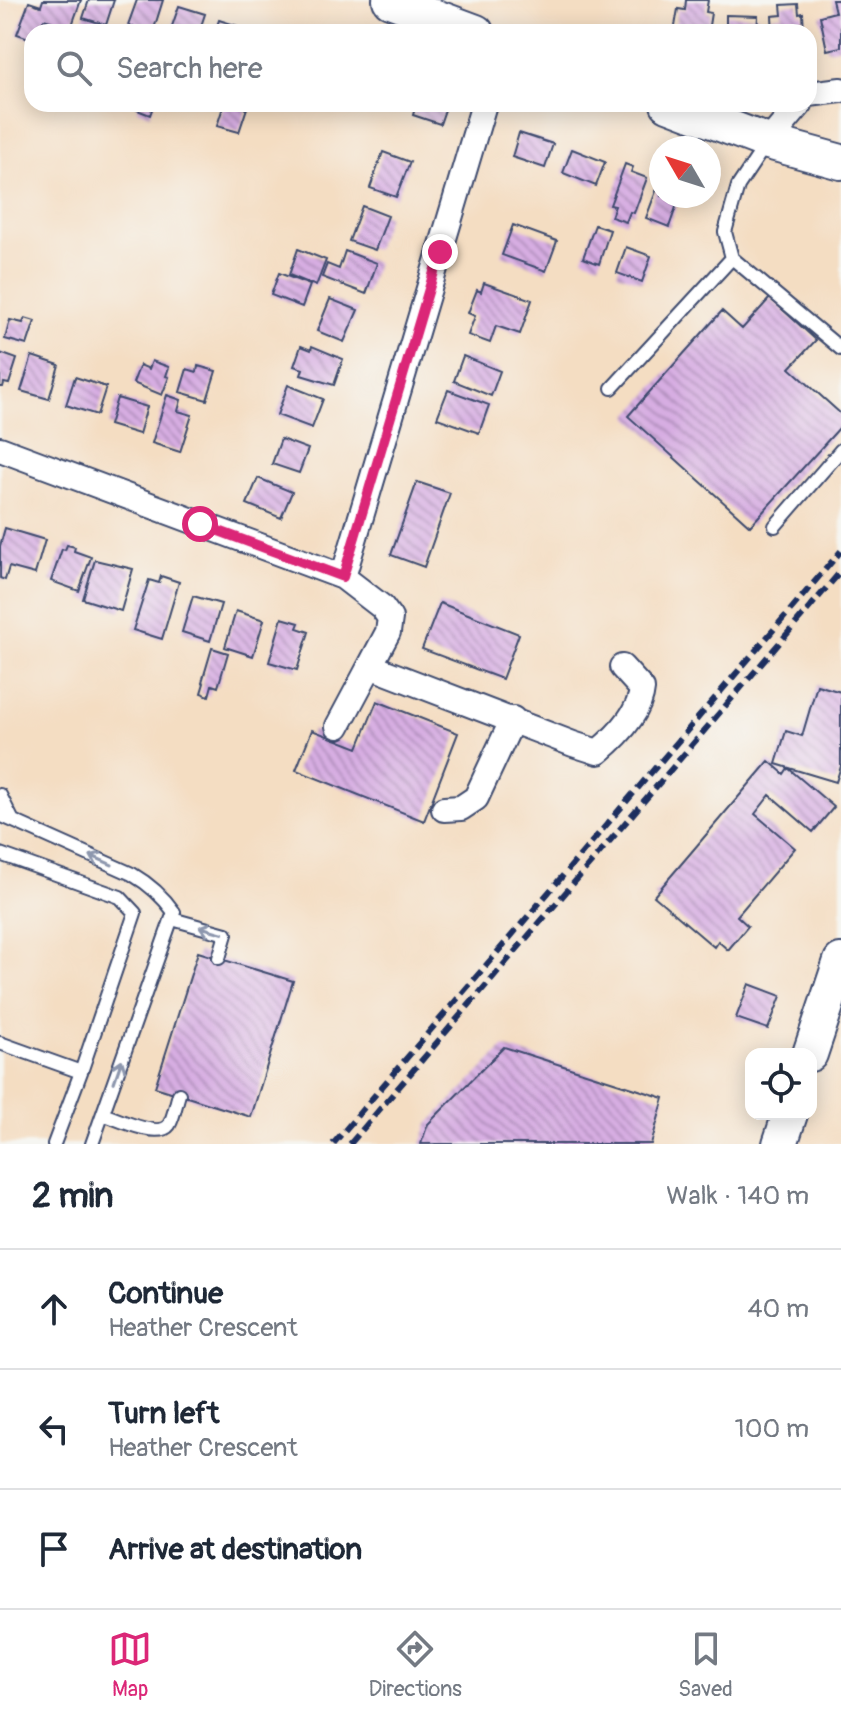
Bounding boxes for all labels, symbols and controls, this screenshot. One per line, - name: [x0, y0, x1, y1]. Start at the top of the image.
- search box: [24, 24, 817, 112]
- icon: search: [52, 46, 96, 90]
- text: Search here: [116, 50, 263, 87]
- north arrow: [649, 136, 721, 208]
- route end: [422, 234, 458, 270]
- route start: [182, 506, 218, 542]
- one-way arrow: [89, 851, 114, 866]
- one-way arrow: [198, 921, 224, 936]
- map controls: [745, 1048, 817, 1120]
- button: locate: [745, 1048, 817, 1120]
- one-way arrow: [112, 1058, 127, 1083]
- text: 2 min: [32, 1175, 114, 1218]
- text: Walk · 140 m: [666, 1180, 809, 1212]
- text: Continue: [108, 1275, 223, 1312]
- icon: ahead: [32, 1287, 76, 1331]
- text: 40 m: [747, 1293, 809, 1325]
- text: Heather Crescent: [108, 1312, 298, 1344]
- text: Turn left: [108, 1395, 219, 1432]
- icon: left: [32, 1407, 76, 1451]
- text: 100 m: [735, 1413, 809, 1445]
- text: Heather Crescent: [108, 1432, 298, 1464]
- icon: arrive: [32, 1527, 76, 1571]
- text: Arrive at destination: [108, 1531, 362, 1568]
- tab: Map: [108, 1627, 152, 1703]
- tab: Directions: [369, 1627, 462, 1703]
- tab: Saved: [678, 1627, 733, 1703]

